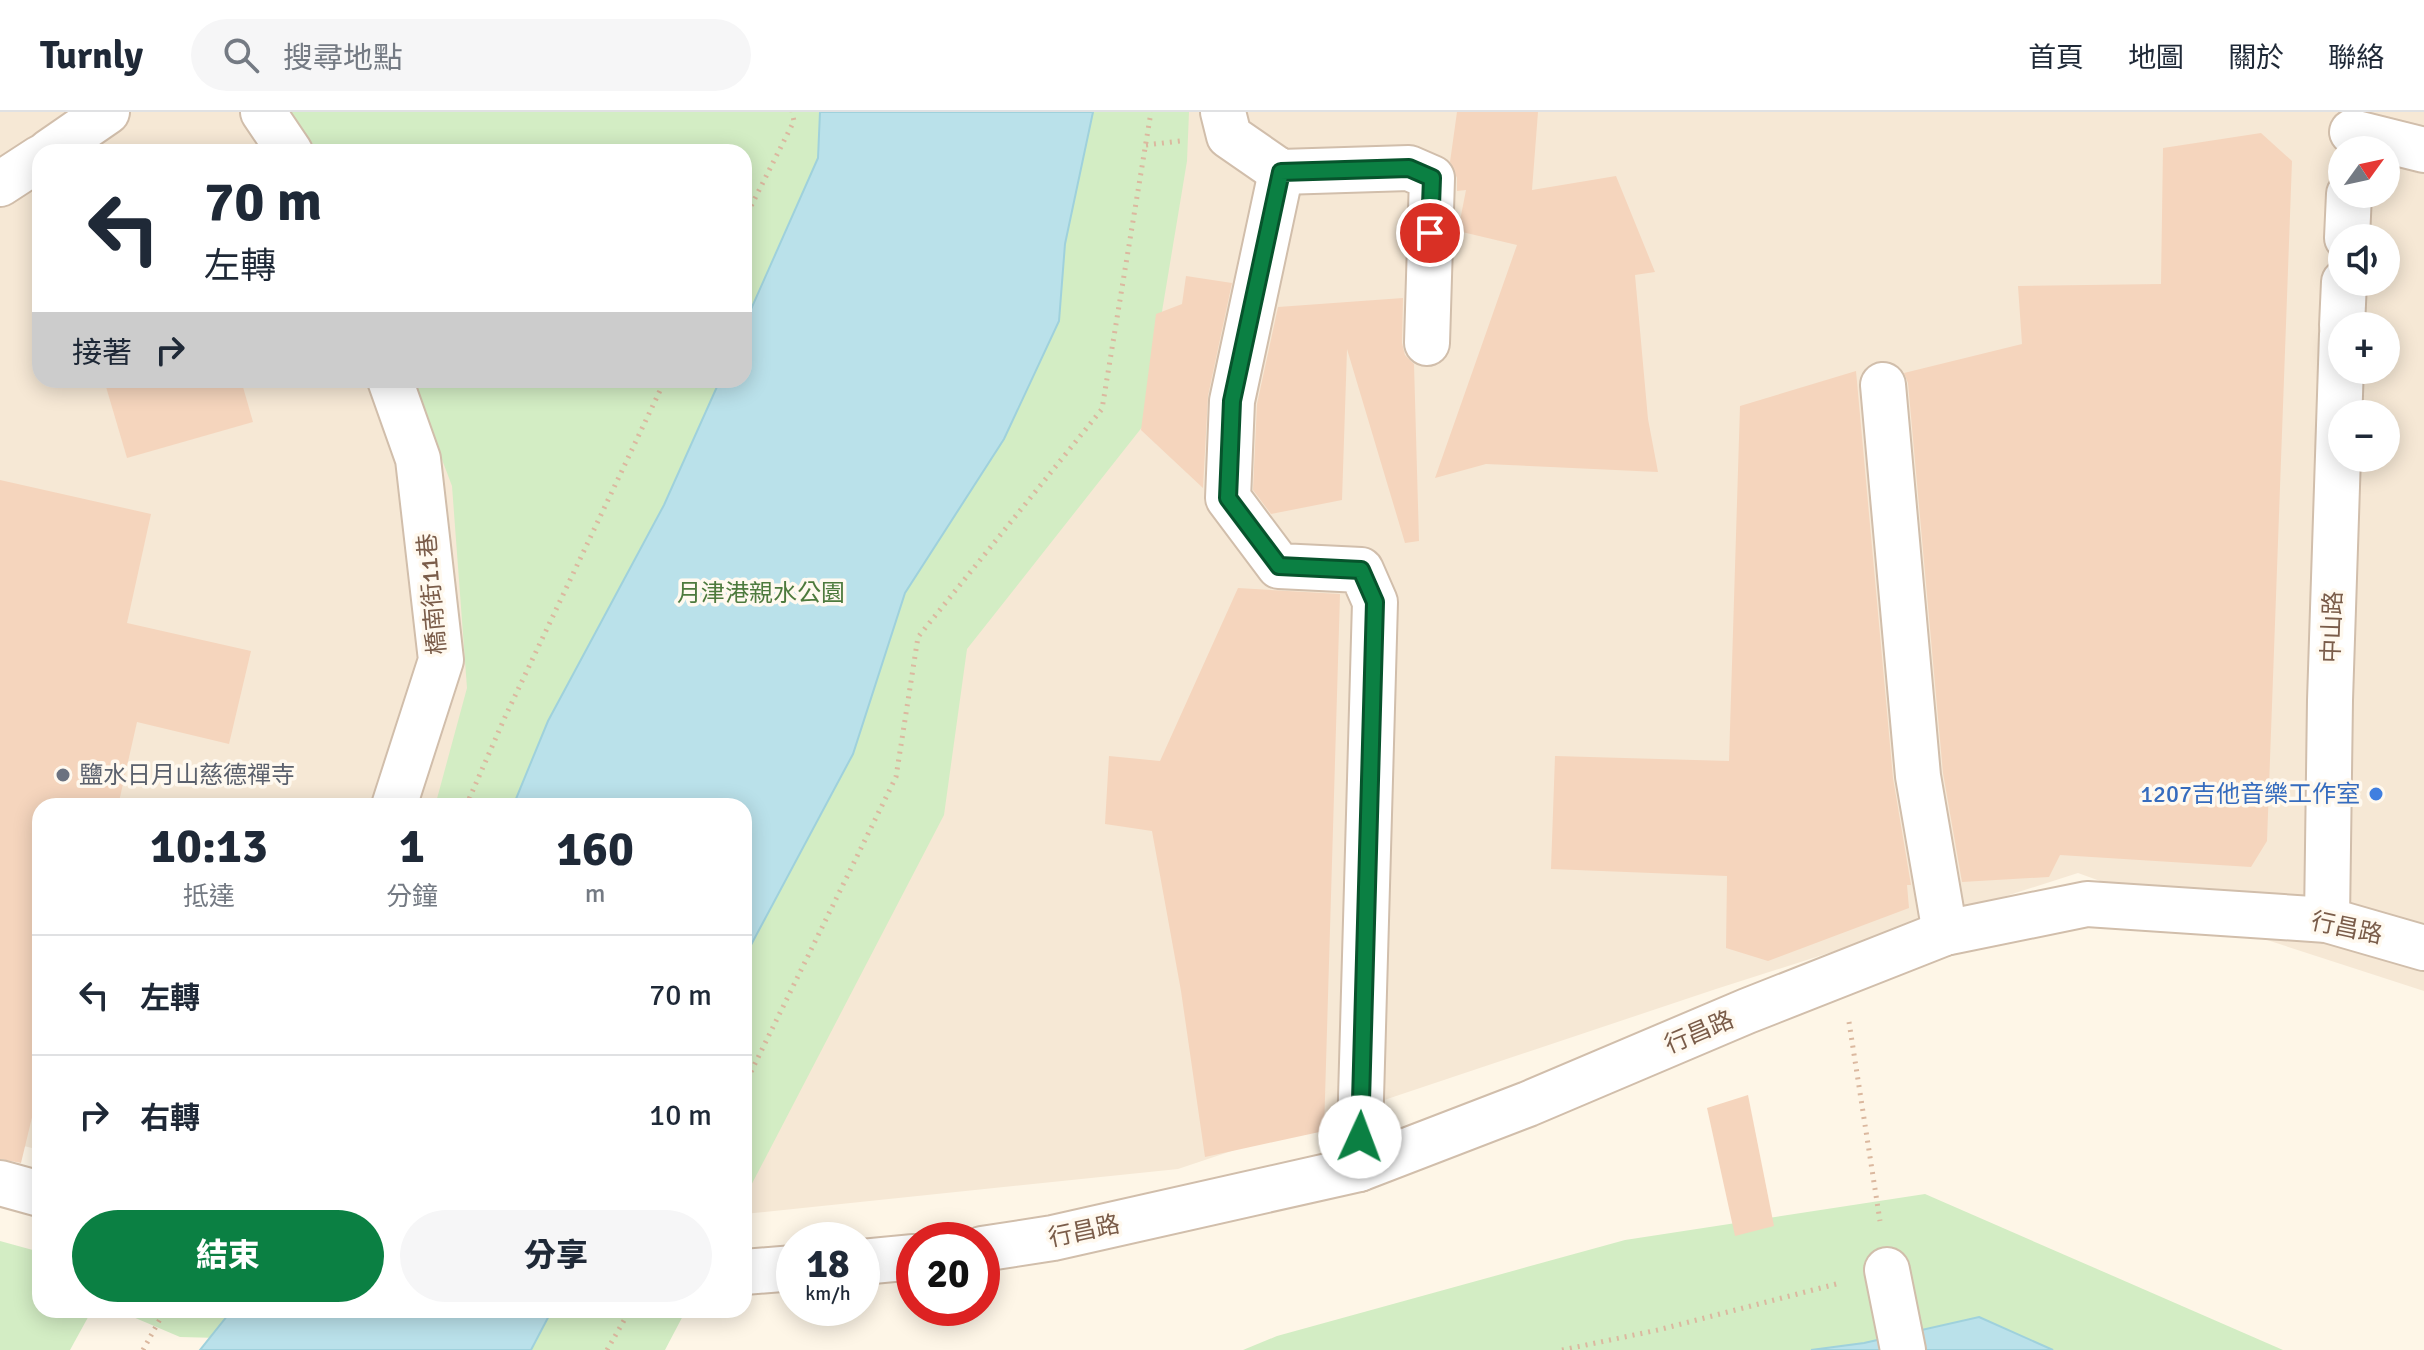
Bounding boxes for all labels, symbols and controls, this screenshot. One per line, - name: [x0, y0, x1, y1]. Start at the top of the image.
- search box: [191, 19, 751, 91]
- text: Turnly: [40, 32, 143, 79]
- icon: search: [219, 33, 263, 77]
- text: 搜尋地點: [283, 40, 403, 77]
- text: 首頁: [2028, 41, 2084, 75]
- text: 地圖: [2128, 41, 2184, 75]
- text: 關於: [2228, 41, 2284, 75]
- text: 聯絡: [2328, 41, 2384, 75]
- north arrow: [2328, 136, 2400, 208]
- map controls: [2328, 136, 2400, 472]
- text: 70 m: [204, 167, 322, 236]
- icon: left: [72, 176, 176, 280]
- pin: [1396, 199, 1464, 267]
- icon: arrive: [1408, 211, 1452, 255]
- button: sound: [2328, 224, 2400, 296]
- text: 左轉: [204, 244, 276, 289]
- button: +: [2328, 312, 2400, 384]
- icon: right: [148, 328, 192, 372]
- text: 接著: [72, 335, 132, 372]
- button: −: [2328, 400, 2400, 472]
- street label: 橋南街11巷: [412, 532, 452, 656]
- park label: 月津港親水公園: [677, 578, 845, 608]
- street label: 中山路: [2316, 590, 2348, 664]
- place label: 鹽水日月山慈德禪寺: [79, 760, 295, 790]
- marker: 鹽水日月山慈德禪寺: [54, 766, 72, 784]
- place label: 1207吉他音樂工作室: [2140, 779, 2360, 809]
- marker: 1207吉他音樂工作室: [2367, 785, 2385, 803]
- text: 10:13: [150, 817, 268, 876]
- text: 1: [399, 817, 425, 876]
- text: 160: [556, 820, 634, 879]
- text: m: [585, 878, 605, 910]
- text: 抵達: [183, 881, 235, 913]
- text: 分鐘: [386, 881, 438, 913]
- street label: 行昌路: [2309, 906, 2385, 950]
- icon: left: [72, 973, 116, 1017]
- text: 70 m: [649, 977, 712, 1014]
- text: 左轉: [140, 980, 200, 1017]
- street label: 行昌路: [1660, 1004, 1738, 1060]
- icon: right: [72, 1093, 116, 1137]
- position arrow: [1318, 1095, 1402, 1179]
- text: 10 m: [649, 1097, 712, 1134]
- text: 右轉: [140, 1100, 200, 1137]
- street label: 行昌路: [1046, 1209, 1122, 1253]
- button: 結束: [72, 1210, 384, 1302]
- button: 分享: [400, 1210, 712, 1302]
- speed limit sign: 20: [896, 1222, 1000, 1326]
- text: 18: [806, 1239, 850, 1289]
- text: km/h: [805, 1281, 851, 1306]

